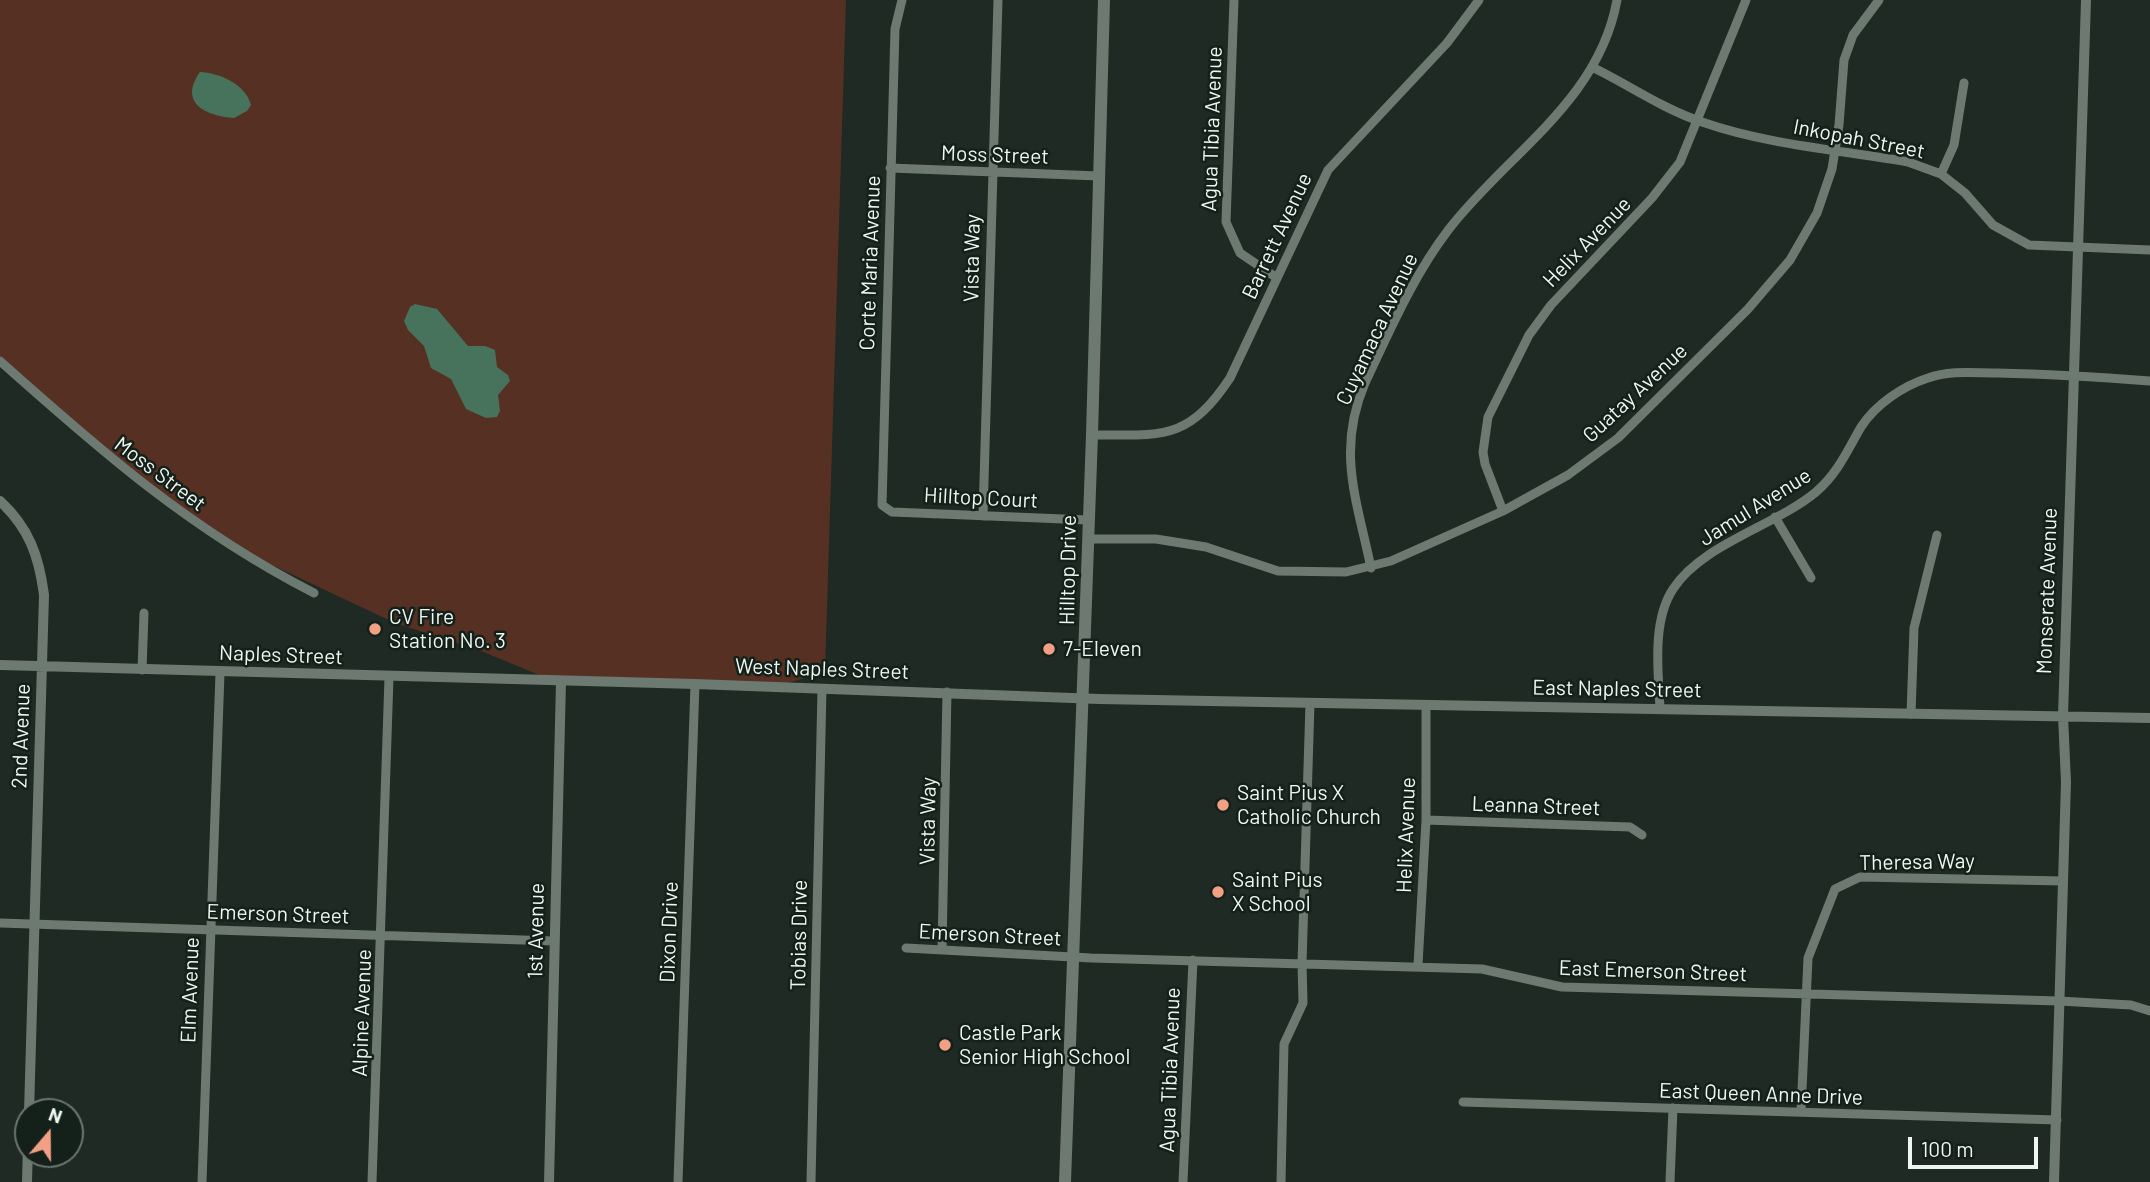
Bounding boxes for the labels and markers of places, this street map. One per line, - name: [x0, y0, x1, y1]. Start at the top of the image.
- place label: CV Fire Station No. 3: [389, 604, 506, 654]
- marker: CV Fire Station No. 3: [367, 621, 383, 637]
- place label: 7-Eleven: [1063, 636, 1142, 662]
- marker: 7-Eleven: [1041, 641, 1057, 657]
- place label: Saint Pius X Catholic Church: [1237, 780, 1381, 830]
- marker: Saint Pius X Catholic Church: [1215, 797, 1231, 813]
- place label: Saint Pius X School: [1232, 867, 1323, 917]
- marker: Saint Pius X School: [1210, 884, 1226, 900]
- place label: Castle Park Senior High School: [959, 1020, 1130, 1070]
- marker: Castle Park Senior High School: [937, 1037, 953, 1053]

